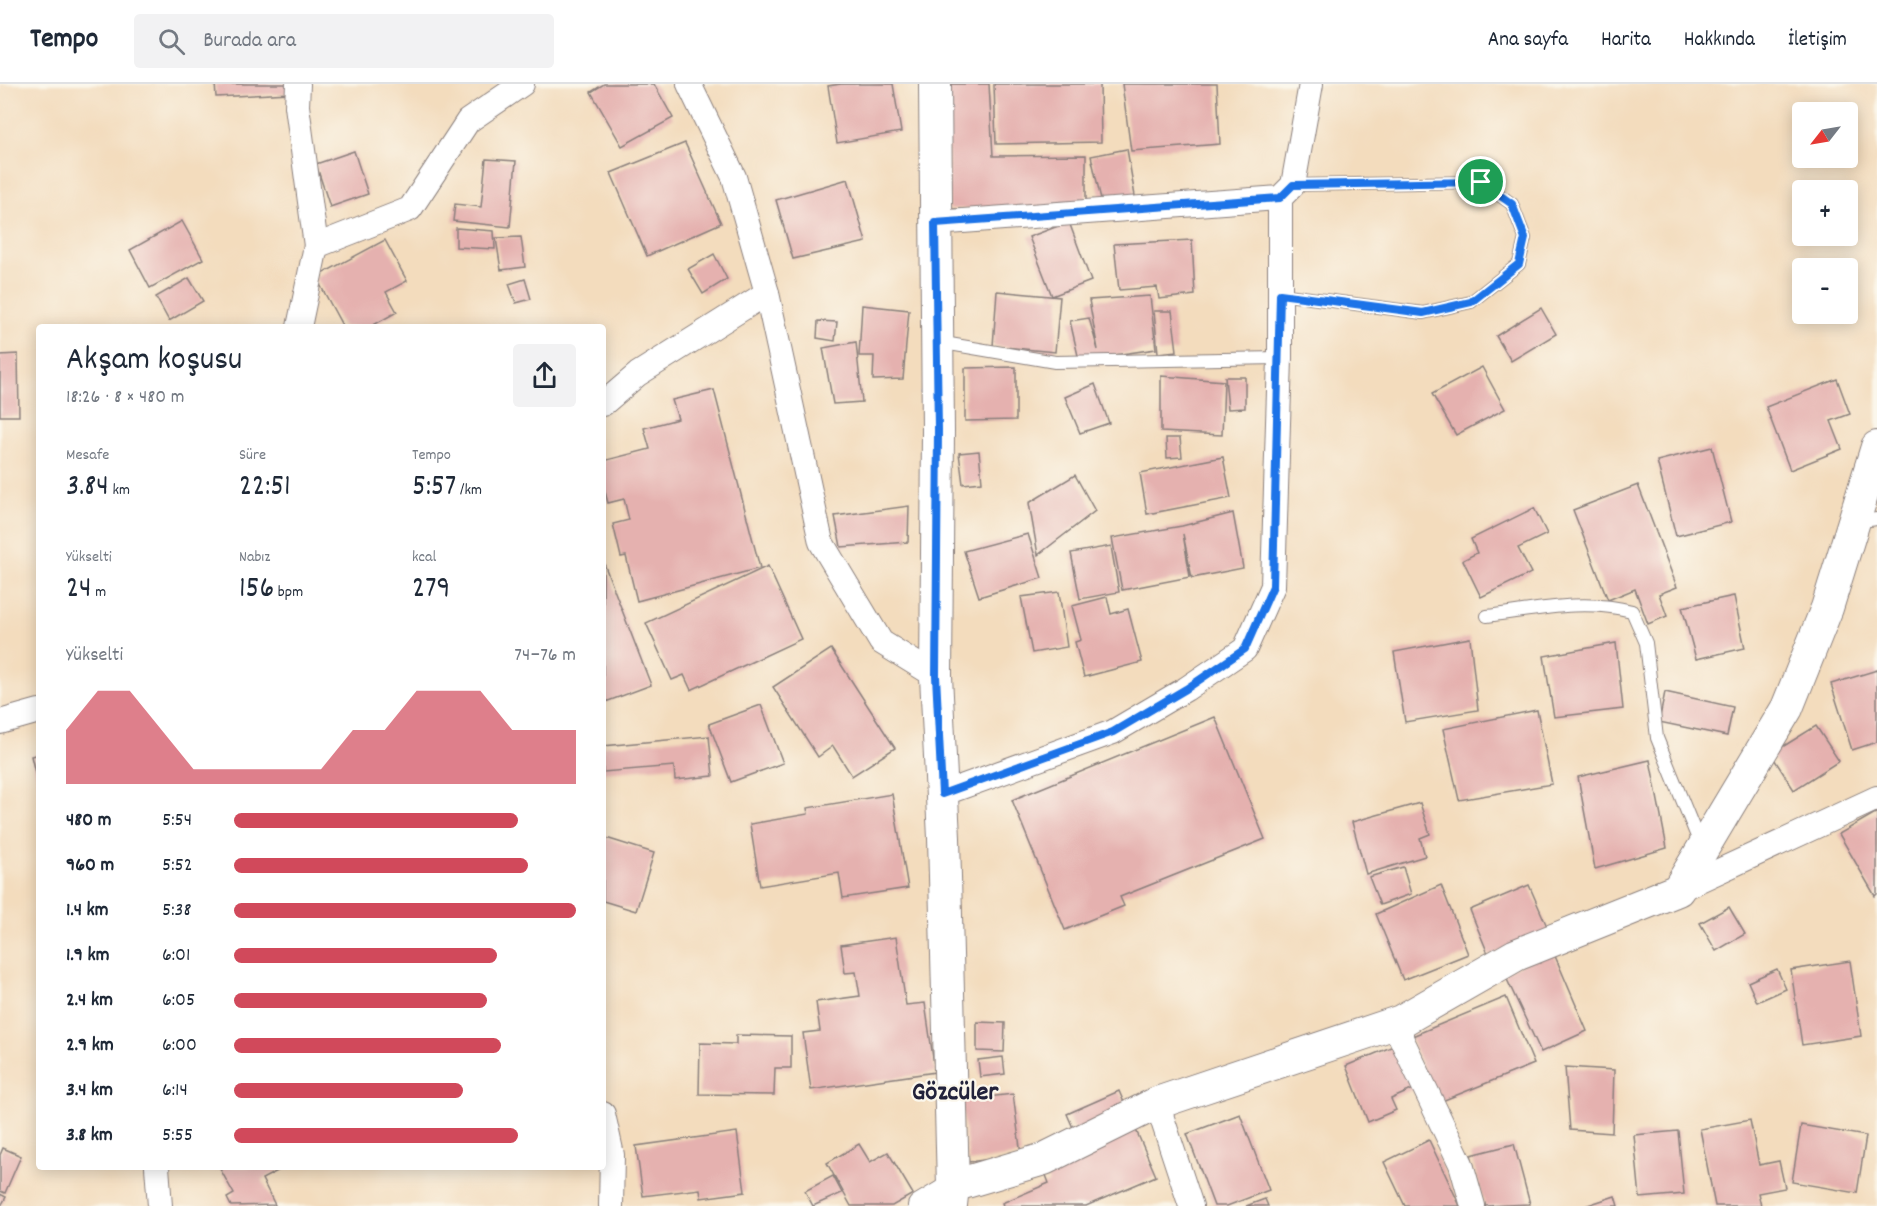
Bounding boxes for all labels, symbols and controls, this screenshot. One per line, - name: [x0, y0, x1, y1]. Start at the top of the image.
- search box: [134, 14, 554, 68]
- text: Tempo: [30, 21, 98, 61]
- icon: search: [155, 25, 188, 58]
- text: Burada ara: [203, 26, 296, 57]
- text: Ana sayfa: [1488, 26, 1568, 56]
- text: Harita: [1601, 26, 1651, 56]
- text: Hakkında: [1684, 26, 1755, 56]
- text: İletişim: [1788, 26, 1847, 56]
- north arrow: [1792, 102, 1858, 168]
- map controls: [1792, 102, 1858, 324]
- pin: [1455, 156, 1506, 207]
- icon: arrive: [1464, 165, 1497, 198]
- button: +: [1792, 180, 1858, 246]
- button: −: [1792, 258, 1858, 324]
- text: Akşam koşusu: [66, 338, 242, 385]
- button: share: [513, 344, 576, 407]
- text: 18:26 · 8 × 480 m: [66, 384, 185, 412]
- text: Mesafe: [66, 444, 109, 467]
- text: Süre: [239, 444, 266, 467]
- text: Tempo: [412, 444, 451, 467]
- text: 3.84: [66, 467, 109, 510]
- text: 22:51: [239, 467, 291, 510]
- text: 5:57: [412, 467, 456, 510]
- text: km: [109, 479, 130, 502]
- text: /km: [456, 479, 482, 502]
- text: Yükselti: [66, 546, 112, 569]
- text: Nabız: [239, 546, 270, 569]
- text: kcal: [412, 546, 436, 569]
- text: 24: [66, 569, 92, 612]
- text: 156: [239, 569, 274, 612]
- text: 279: [412, 569, 450, 612]
- text: m: [92, 581, 106, 604]
- text: bpm: [274, 581, 303, 604]
- text: Yükselti: [66, 642, 123, 670]
- text: 74–76 m: [514, 642, 576, 670]
- text: 480 m: [66, 807, 112, 835]
- text: 5:54: [162, 807, 192, 835]
- text: 960 m: [66, 852, 114, 880]
- text: 5:52: [162, 852, 193, 880]
- text: 1.4 km: [66, 897, 109, 925]
- text: 5:38: [162, 897, 191, 925]
- text: 1.9 km: [66, 942, 109, 970]
- text: 6:01: [162, 942, 190, 970]
- text: 2.4 km: [66, 987, 113, 1015]
- text: 6:05: [162, 987, 195, 1015]
- text: 2.9 km: [66, 1032, 114, 1060]
- text: 6:00: [162, 1032, 197, 1060]
- district label: Gözcüler: [912, 1074, 999, 1113]
- text: 3.4 km: [66, 1077, 113, 1105]
- text: 6:14: [162, 1077, 188, 1105]
- text: 3.8 km: [66, 1122, 113, 1150]
- text: 5:55: [162, 1122, 193, 1150]

